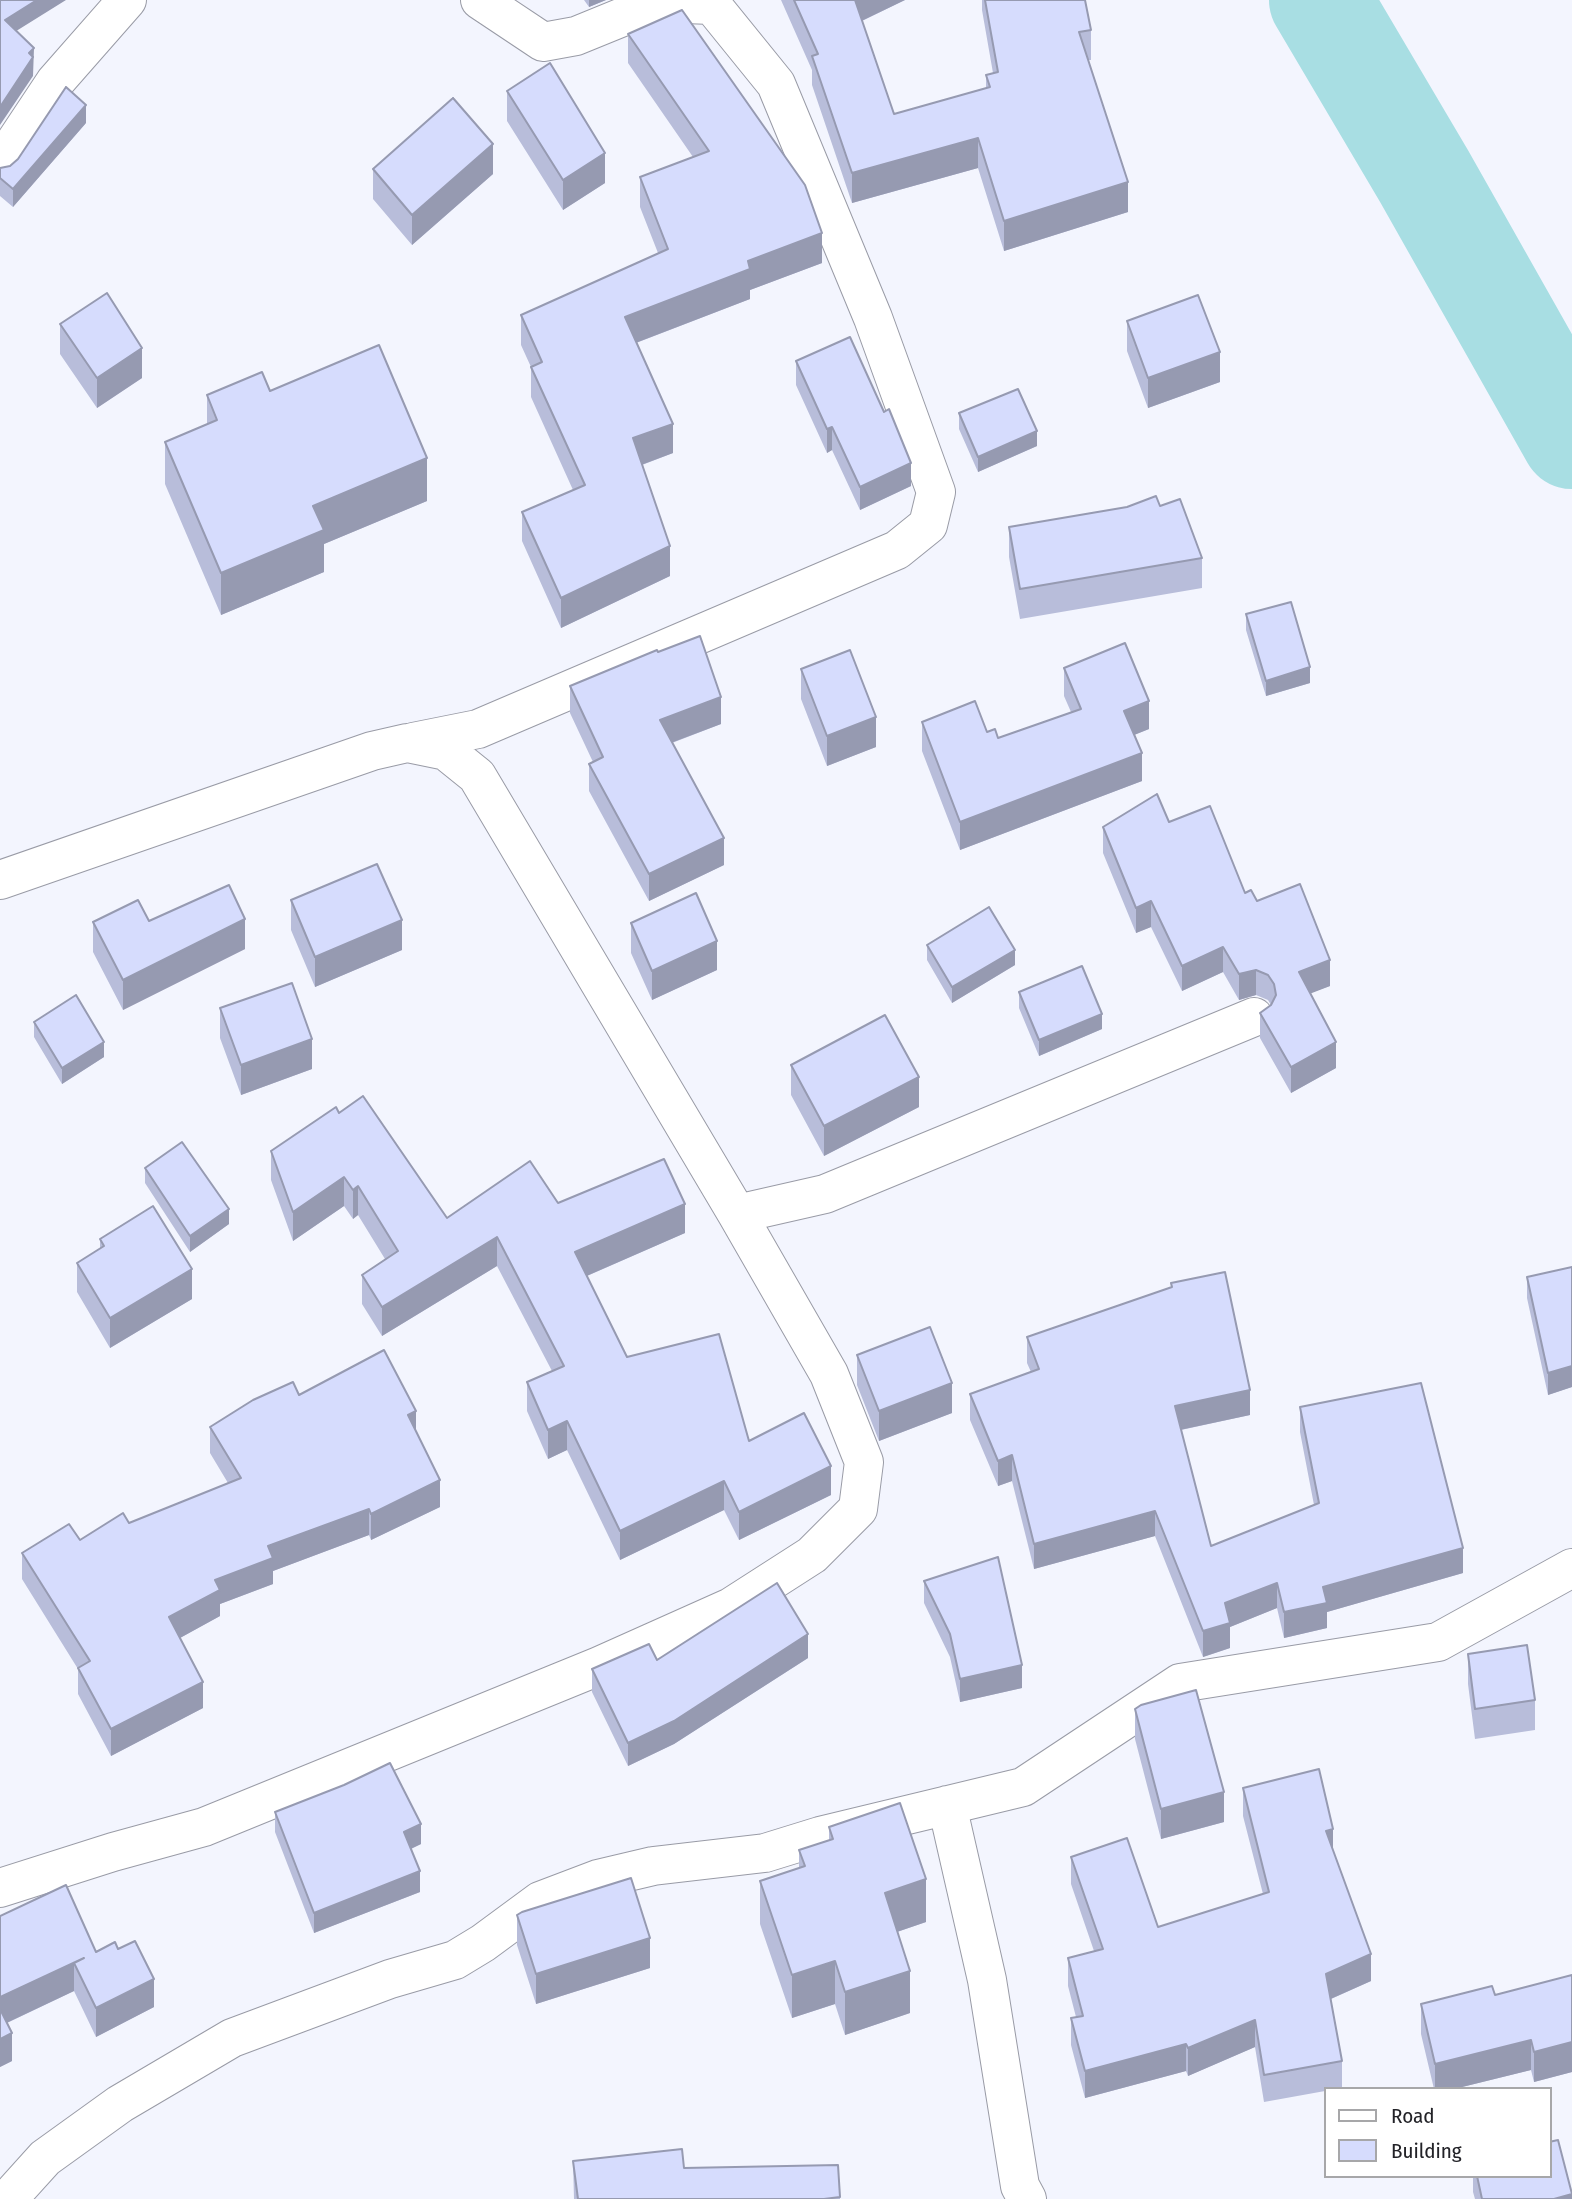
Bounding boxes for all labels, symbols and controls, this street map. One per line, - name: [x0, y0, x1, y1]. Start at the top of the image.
- legend: [1324, 2087, 1551, 2178]
- text: Road: [1391, 2103, 1435, 2129]
- text: Building: [1391, 2138, 1462, 2164]

